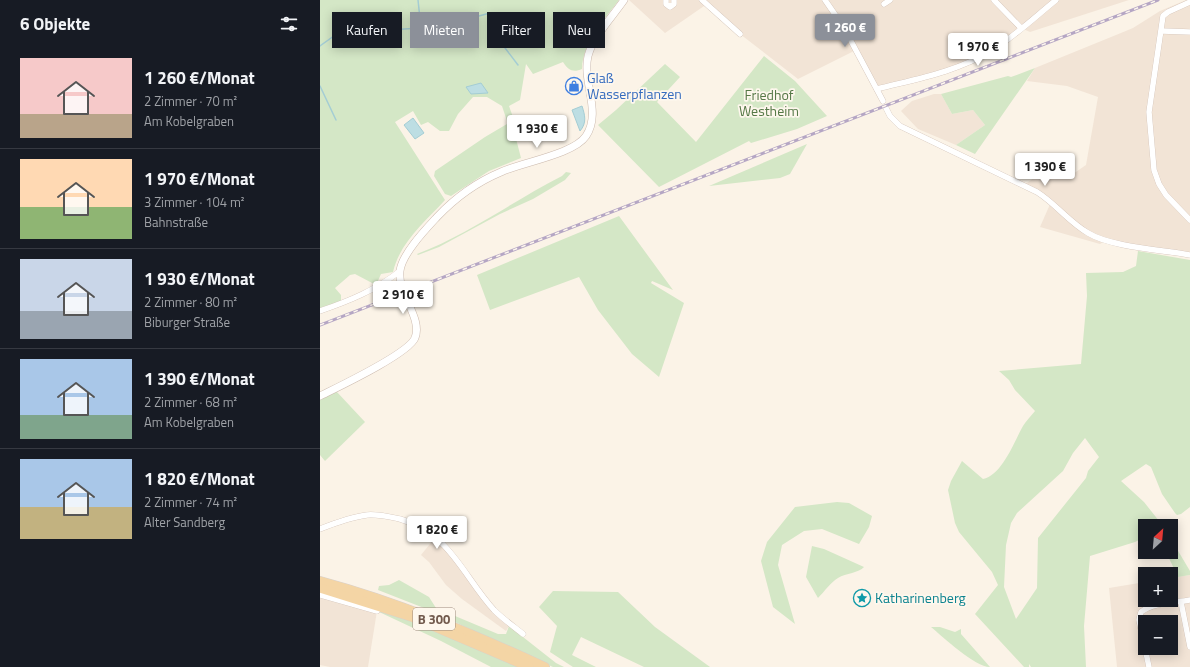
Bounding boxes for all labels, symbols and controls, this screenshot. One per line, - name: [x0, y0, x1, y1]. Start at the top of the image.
- text: 6 Objekte: [20, 11, 90, 37]
- chip: Kaufen: [332, 12, 402, 48]
- chip: Mieten: [410, 12, 479, 48]
- chip: Filter: [487, 12, 545, 48]
- chip: Neu: [553, 12, 605, 48]
- icon: filters: [278, 13, 300, 35]
- pin: 1 260 €: [808, 14, 882, 48]
- text: 1 260 €: [824, 17, 866, 37]
- pin: 1 970 €: [941, 33, 1015, 67]
- text: 1 970 €: [957, 36, 999, 56]
- text: 1 260 €/Monat: [144, 65, 255, 91]
- place label: Glaß Wasserpflanzen: [587, 67, 682, 104]
- icon: home: [52, 74, 100, 122]
- shop icon: Glaß Wasserpflanzen: [564, 76, 584, 96]
- park label: Friedhof Westheim: [739, 84, 799, 121]
- text: 2 Zimmer · 70 m²: [144, 91, 237, 111]
- text: Am Kobelgraben: [144, 111, 234, 131]
- pin: 1 930 €: [500, 115, 574, 149]
- text: 1 930 €: [516, 118, 558, 138]
- pin: 1 390 €: [1008, 153, 1082, 187]
- text: 1 390 €: [1024, 156, 1066, 176]
- text: 1 970 €/Monat: [144, 166, 255, 192]
- icon: home: [52, 175, 100, 223]
- text: 3 Zimmer · 104 m²: [144, 192, 245, 212]
- text: Bahnstraße: [144, 212, 208, 232]
- text: 1 930 €/Monat: [144, 266, 255, 292]
- icon: home: [52, 275, 100, 323]
- pin: 2 910 €: [366, 281, 440, 315]
- text: 2 910 €: [382, 284, 424, 304]
- text: 2 Zimmer · 80 m²: [144, 292, 237, 312]
- text: Biburger Straße: [144, 312, 230, 332]
- text: 1 390 €/Monat: [144, 366, 255, 392]
- icon: home: [52, 375, 100, 423]
- text: 2 Zimmer · 68 m²: [144, 392, 237, 412]
- text: Am Kobelgraben: [144, 412, 234, 432]
- text: 1 820 €/Monat: [144, 466, 255, 492]
- icon: home: [52, 475, 100, 523]
- text: 2 Zimmer · 74 m²: [144, 492, 237, 512]
- text: Alter Sandberg: [144, 512, 225, 532]
- pin: 1 820 €: [400, 516, 474, 550]
- text: 1 820 €: [416, 519, 458, 539]
- north arrow: [1138, 519, 1178, 559]
- map controls: [1138, 519, 1178, 655]
- button: +: [1138, 567, 1178, 607]
- place label: Katharinenberg: [875, 587, 966, 608]
- place icon: Katharinenberg: [852, 588, 872, 608]
- road number: B 300: [413, 608, 455, 630]
- button: −: [1138, 615, 1178, 655]

